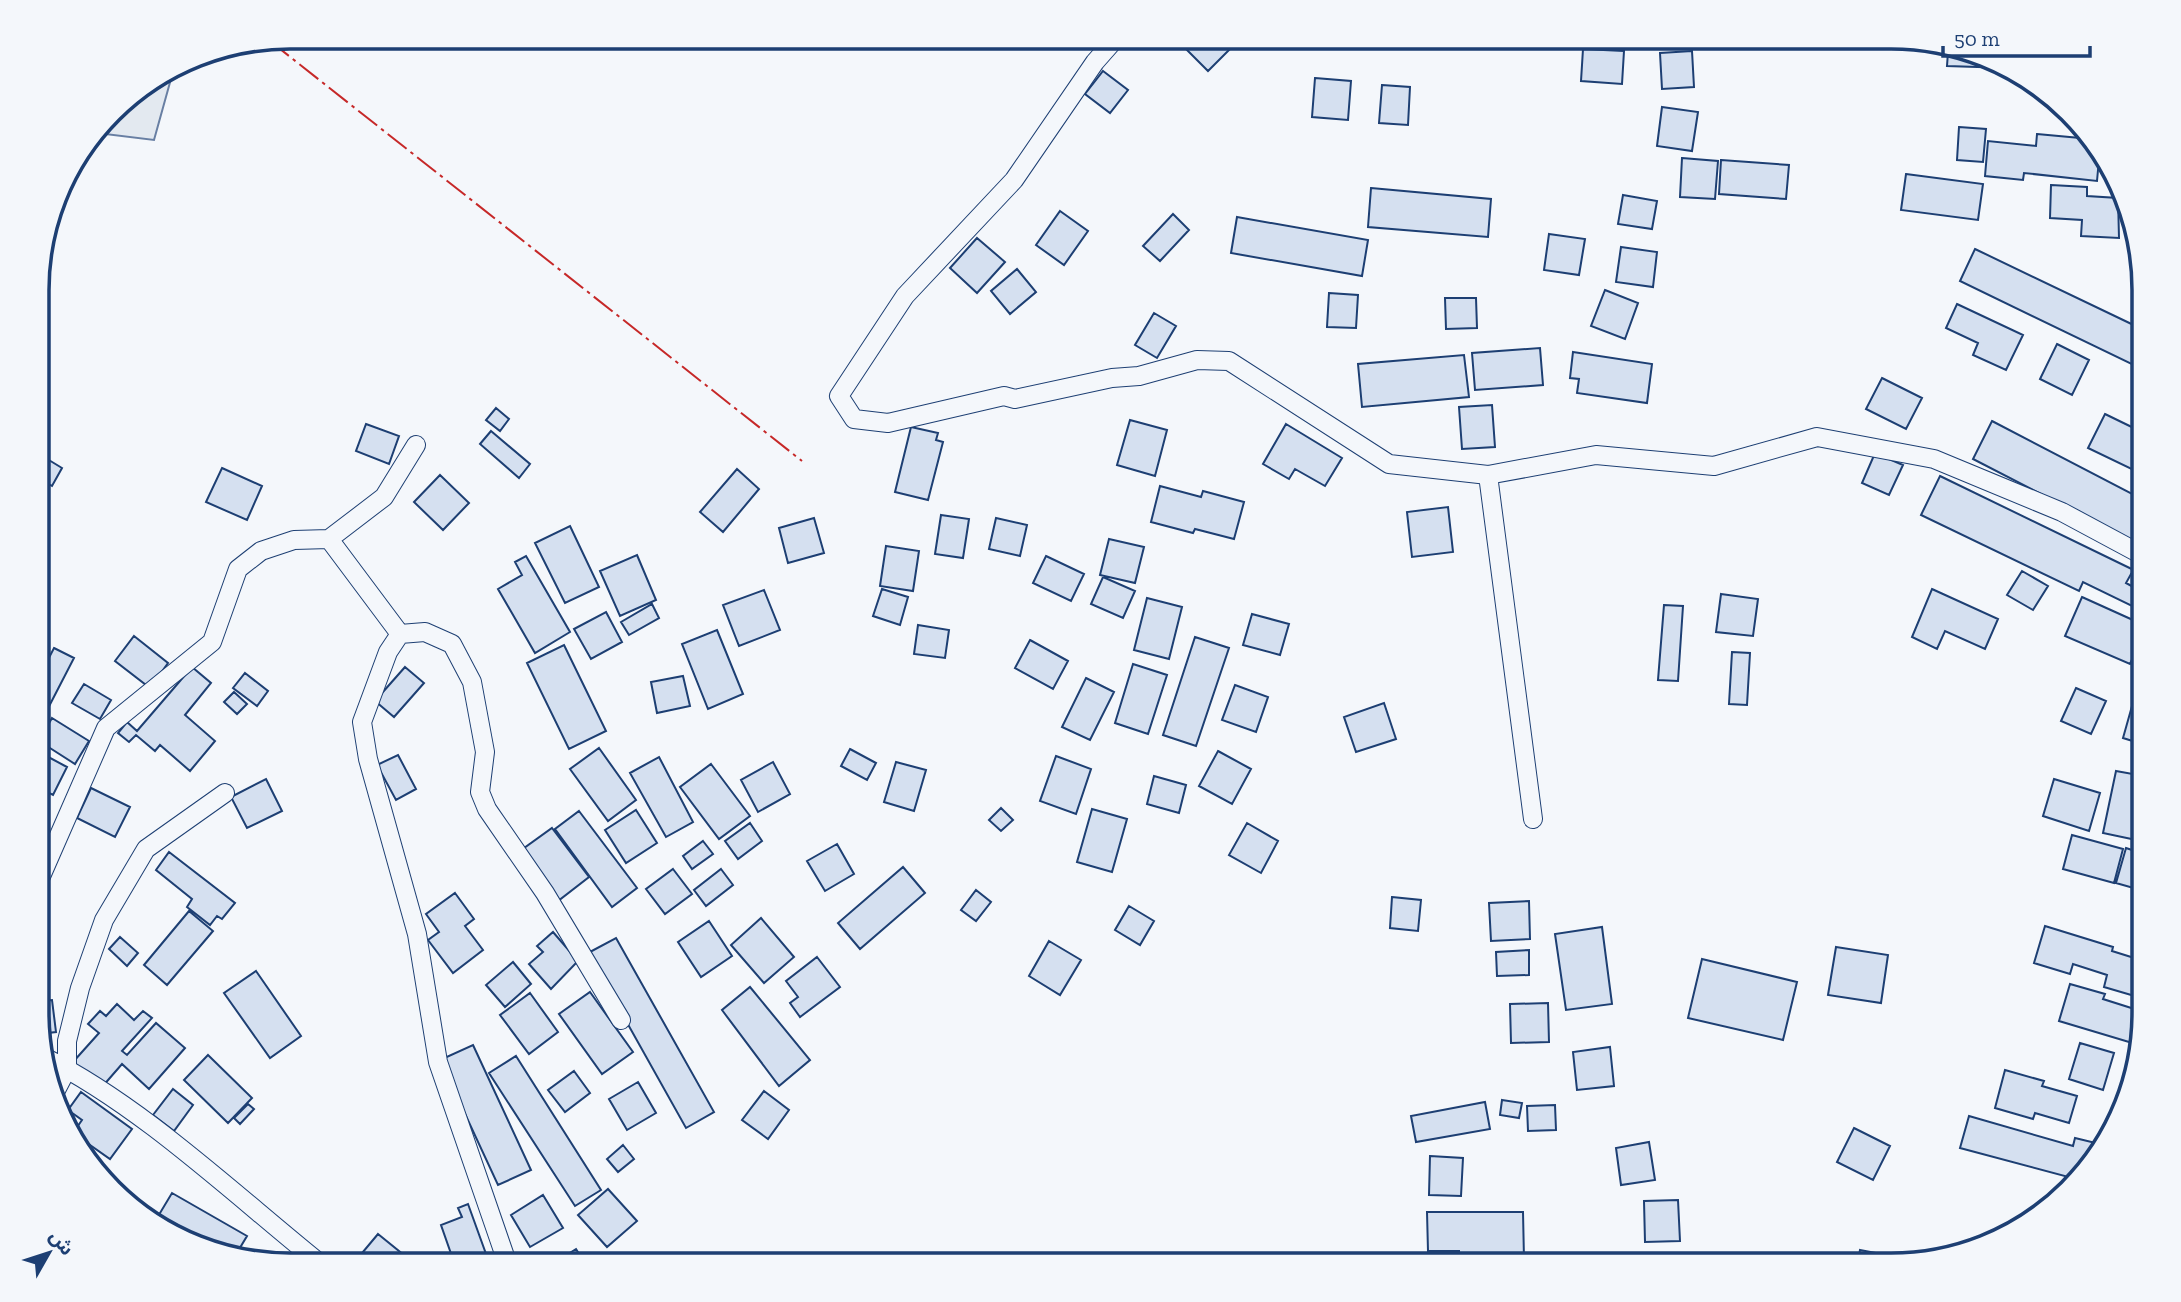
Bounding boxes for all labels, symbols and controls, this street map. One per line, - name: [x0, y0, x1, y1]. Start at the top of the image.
- scale bar: [1943, 14, 2090, 58]
- text: 50 m: [1954, 26, 2000, 51]
- north arrow: [14, 1218, 84, 1288]
- text: ش: [45, 1225, 79, 1260]

